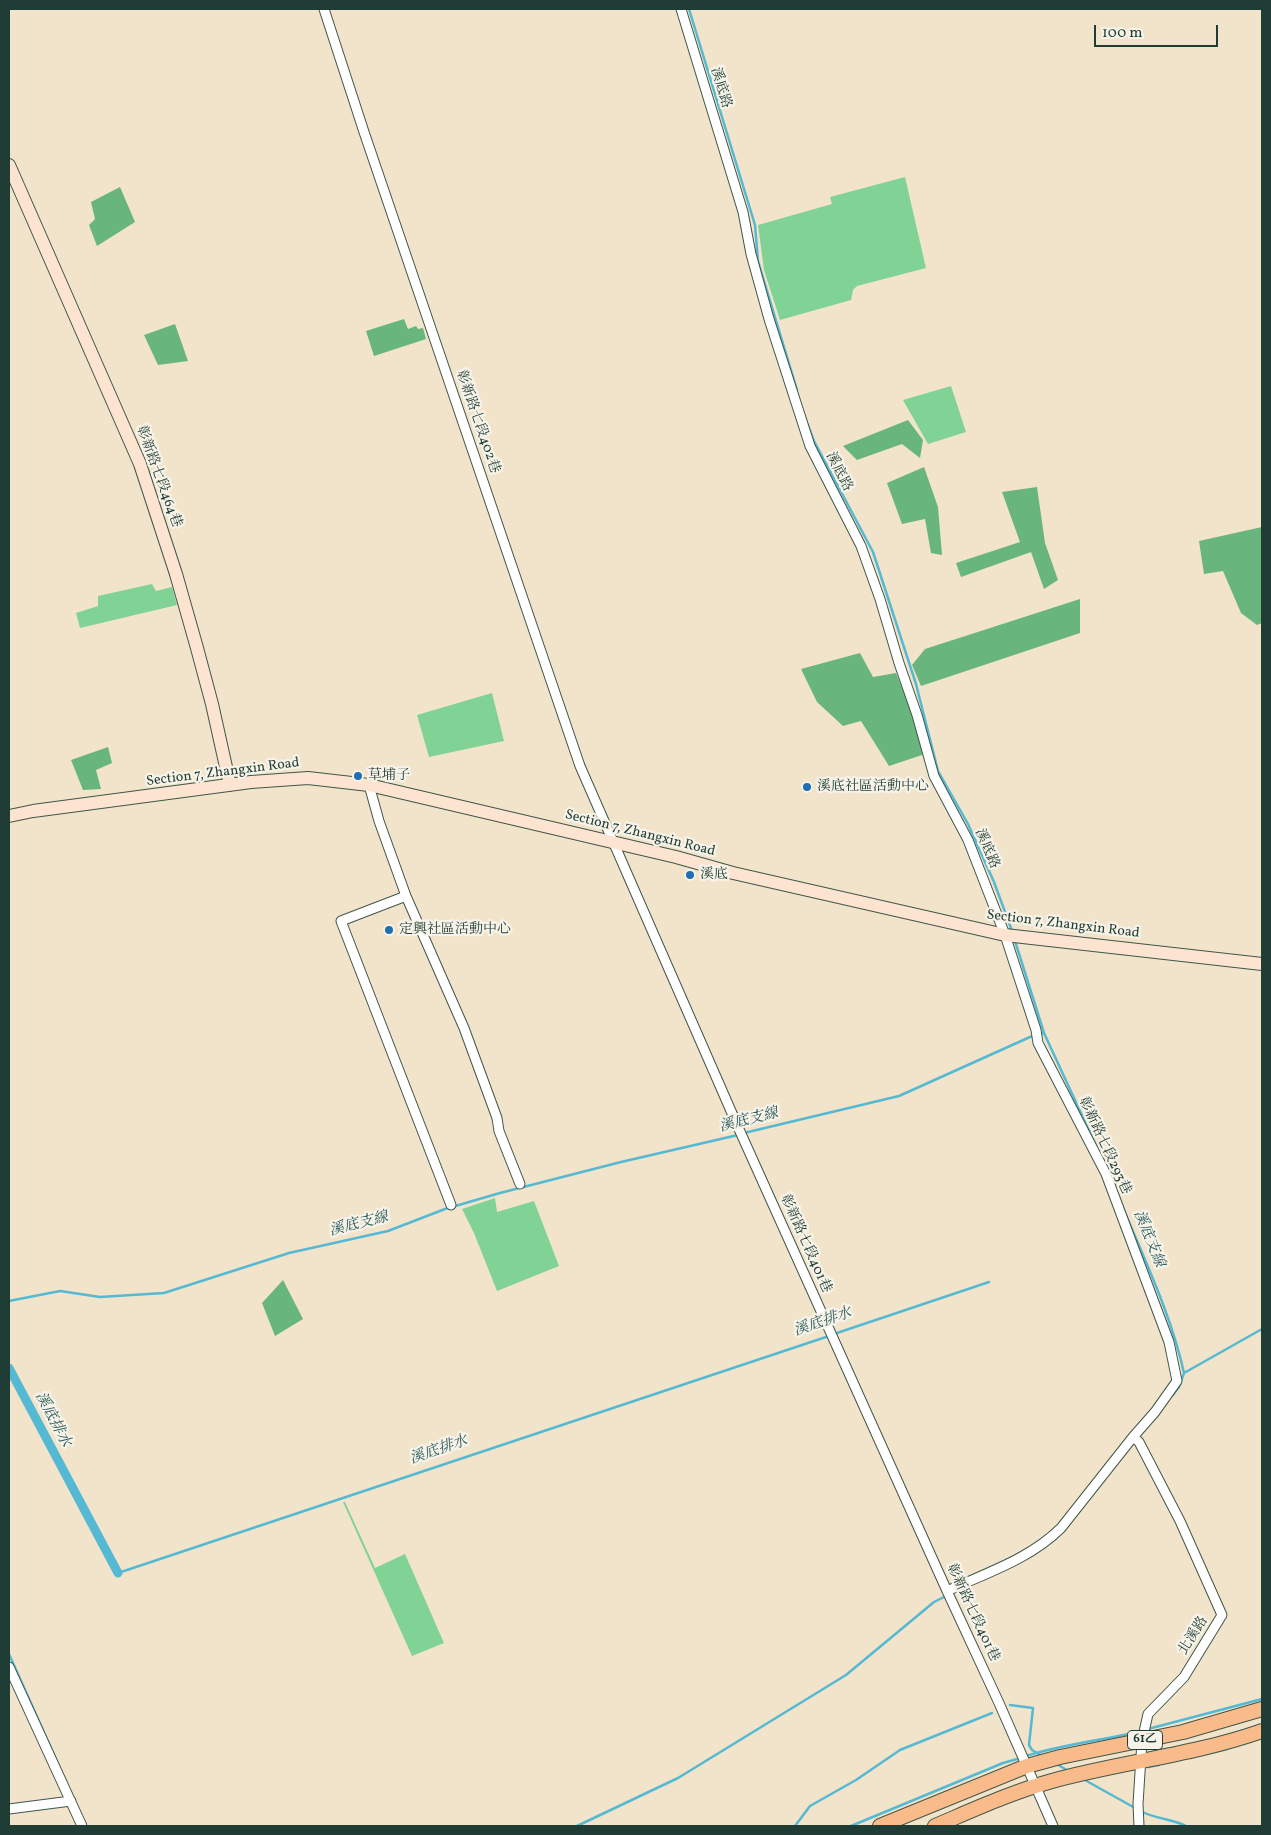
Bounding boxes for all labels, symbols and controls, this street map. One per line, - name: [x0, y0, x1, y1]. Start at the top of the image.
- scale bar: [1096, 15, 1220, 47]
- text: 100 m: [1102, 23, 1142, 44]
- street label: 溪底路: [706, 65, 734, 111]
- street label: 彰新路七段402巷: [451, 368, 503, 476]
- street label: 彰新路七段464巷: [132, 424, 184, 530]
- street label: 溪底路: [821, 449, 855, 495]
- street label: Section 7, Zhangxin Road: [145, 755, 301, 791]
- place label: 草埔子: [368, 768, 410, 784]
- marker: 草埔子: [352, 770, 364, 782]
- place label: 溪底社區活動中心: [817, 779, 929, 795]
- marker: 溪底社區活動中心: [801, 781, 813, 793]
- street label: Section 7, Zhangxin Road: [563, 807, 717, 861]
- street label: 溪底路: [970, 826, 1002, 872]
- place label: 溪底: [700, 867, 728, 883]
- marker: 溪底: [684, 869, 696, 881]
- street label: Section 7, Zhangxin Road: [985, 907, 1141, 943]
- place label: 定興社區活動中心: [399, 922, 511, 938]
- marker: 定興社區活動中心: [383, 924, 395, 936]
- street label: 彰新路七段293巷: [1074, 1095, 1134, 1197]
- water label: 溪底支線: [718, 1105, 780, 1137]
- street label: 彰新路七段401巷: [776, 1192, 834, 1296]
- water label: 溪底支線: [1128, 1208, 1168, 1270]
- water label: 溪底支線: [328, 1209, 390, 1241]
- water label: 溪底排水: [792, 1305, 854, 1341]
- water label: 溪底排水: [30, 1389, 74, 1451]
- water label: 溪底排水: [408, 1433, 470, 1469]
- street label: 彰新路七段401巷: [942, 1561, 1002, 1665]
- street label: 北溪路: [1176, 1614, 1212, 1658]
- road number: 61乙: [1128, 1730, 1162, 1750]

